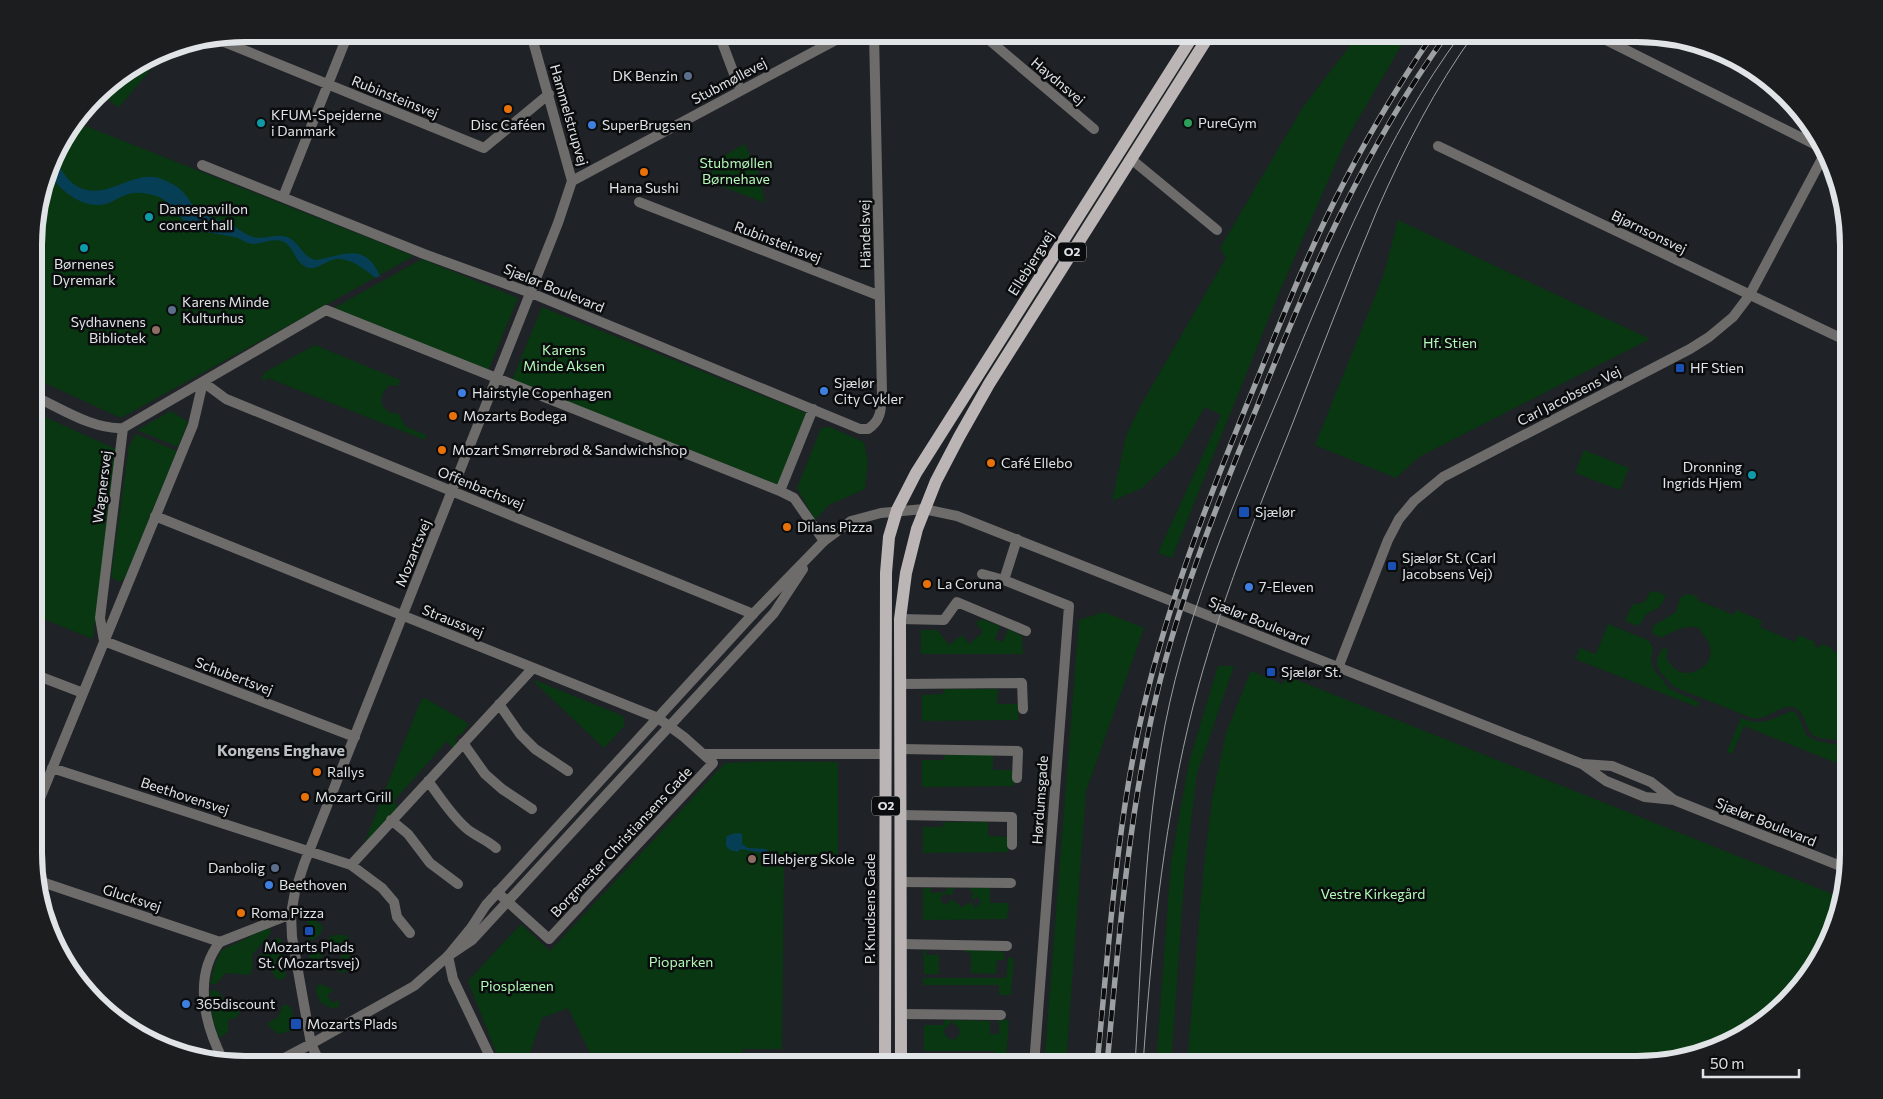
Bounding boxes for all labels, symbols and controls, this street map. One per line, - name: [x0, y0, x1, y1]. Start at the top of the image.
- street label: Haydnsvej: [1028, 53, 1089, 108]
- street label: Stubmøllevej: [688, 54, 769, 107]
- street label: Hammelstrupvej: [547, 62, 592, 168]
- place label: DK Benzin: [613, 67, 678, 84]
- marker: DK Benzin: [682, 70, 694, 82]
- street label: Rubinsteinsvej: [349, 71, 441, 122]
- marker: Disc Caféen: [502, 103, 514, 115]
- place label: KFUM-Spejderne i Danmark: [271, 106, 382, 139]
- place label: PureGym: [1198, 114, 1257, 131]
- place label: Disc Caféen: [471, 116, 545, 133]
- place label: SuperBrugsen: [602, 116, 691, 133]
- marker: KFUM-Spejderne i Danmark: [255, 117, 267, 129]
- marker: PureGym: [1182, 117, 1194, 129]
- marker: SuperBrugsen: [586, 119, 598, 131]
- park label: Stubmøllen Børnehave: [699, 154, 773, 187]
- marker: Hana Sushi: [638, 166, 650, 178]
- place label: Hana Sushi: [609, 179, 679, 196]
- street label: Händelsvej: [855, 199, 874, 269]
- place label: Dansepavillon concert hall: [159, 200, 248, 233]
- street label: Bjørnsonsvej: [1609, 206, 1690, 257]
- marker: Dansepavillon concert hall: [143, 211, 155, 223]
- street label: Rubinsteinsvej: [732, 217, 824, 266]
- street label: Ellebjergvej: [1004, 227, 1057, 298]
- marker: Børnenes Dyremark: [78, 242, 90, 254]
- road number: O2: [1058, 242, 1086, 262]
- place label: Børnenes Dyremark: [52, 255, 116, 288]
- street label: Sjælør Boulevard: [501, 260, 607, 315]
- place label: Karens Minde Kulturhus: [182, 293, 269, 326]
- marker: Karens Minde Kulturhus: [166, 304, 178, 316]
- place label: Sydhavnens Bibliotek: [71, 313, 146, 346]
- marker: Sydhavnens Bibliotek: [150, 324, 162, 336]
- park label: Hf. Stien: [1423, 334, 1477, 351]
- park label: Karens Minde Aksen: [523, 341, 605, 374]
- place label: HF Stien: [1690, 359, 1744, 376]
- street label: Carl Jacobsens Vej: [1514, 362, 1623, 429]
- marker: HF Stien: [1674, 362, 1686, 374]
- place label: Sjælør City Cykler: [834, 374, 904, 407]
- place label: Hairstyle Copenhagen: [472, 384, 612, 401]
- marker: Sjælør City Cykler: [818, 385, 830, 397]
- marker: Hairstyle Copenhagen: [456, 387, 468, 399]
- place label: Mozarts Bodega: [463, 407, 567, 424]
- marker: Mozarts Bodega: [447, 410, 459, 422]
- place label: Mozart Smørrebrød & Sandwichshop: [452, 441, 687, 458]
- marker: Mozart Smørrebrød & Sandwichshop: [436, 444, 448, 456]
- street label: Wagnersvej: [89, 450, 114, 524]
- place label: Café Ellebo: [1001, 454, 1073, 471]
- marker: Café Ellebo: [985, 457, 997, 469]
- place label: Dronning Ingrids Hjem: [1662, 458, 1742, 491]
- street label: Offenbachsvej: [435, 462, 527, 513]
- marker: Dronning Ingrids Hjem: [1746, 469, 1758, 481]
- place label: Sjælør: [1255, 503, 1296, 520]
- marker: Sjælør: [1237, 505, 1251, 519]
- street label: Mozartsvej: [391, 517, 434, 589]
- place label: Dilans Pizza: [797, 518, 872, 535]
- marker: Dilans Pizza: [781, 521, 793, 533]
- place label: Sjælør St. (Carl Jacobsens Vej): [1402, 549, 1496, 582]
- marker: Sjælør St. (Carl Jacobsens Vej): [1386, 560, 1398, 572]
- place label: La Coruna: [937, 575, 1002, 592]
- marker: La Coruna: [921, 578, 933, 590]
- place label: 7-Eleven: [1259, 578, 1314, 595]
- marker: 7-Eleven: [1243, 581, 1255, 593]
- street label: Sjælør Boulevard: [1206, 593, 1312, 648]
- street label: Straussvej: [420, 601, 486, 641]
- street label: Schubertsvej: [193, 653, 276, 698]
- place label: Sjælør St.: [1281, 663, 1342, 680]
- marker: Sjælør St.: [1265, 666, 1277, 678]
- district label: Kongens Enghave: [217, 740, 345, 759]
- street label: Hørdumsgade: [1028, 755, 1051, 845]
- place label: Rallys: [327, 763, 364, 780]
- street label: Borgmester Christiansens Gade: [546, 763, 695, 920]
- marker: Rallys: [311, 766, 323, 778]
- street label: Beethovensvej: [139, 773, 232, 818]
- place label: Mozart Grill: [315, 788, 392, 805]
- marker: Mozart Grill: [299, 791, 311, 803]
- street label: Sjælør Boulevard: [1713, 794, 1819, 849]
- road number: O2: [872, 796, 900, 816]
- place label: Ellebjerg Skole: [762, 850, 855, 867]
- marker: Ellebjerg Skole: [746, 853, 758, 865]
- street label: P. Knudsens Gade: [861, 854, 878, 964]
- place label: Danbolig: [208, 859, 265, 876]
- marker: Danbolig: [269, 862, 281, 874]
- place label: Beethoven: [279, 876, 347, 893]
- marker: Beethoven: [263, 879, 275, 891]
- street label: Glucksvej: [101, 880, 163, 915]
- park label: Vestre Kirkegård: [1321, 885, 1425, 902]
- place label: Roma Pizza: [251, 904, 324, 921]
- marker: Roma Pizza: [235, 907, 247, 919]
- marker: Mozarts Plads St. (Mozartsvej): [303, 925, 315, 937]
- place label: Mozarts Plads St. (Mozartsvej): [258, 938, 360, 971]
- park label: Pioparken: [649, 953, 713, 970]
- park label: Piosplænen: [480, 977, 554, 994]
- place label: 365discount: [196, 995, 276, 1012]
- marker: 365discount: [180, 998, 192, 1010]
- place label: Mozarts Plads: [307, 1015, 398, 1032]
- marker: Mozarts Plads: [289, 1017, 303, 1031]
- scale bar: [1703, 1046, 1799, 1078]
- text: 50 m: [1710, 1054, 1744, 1072]

